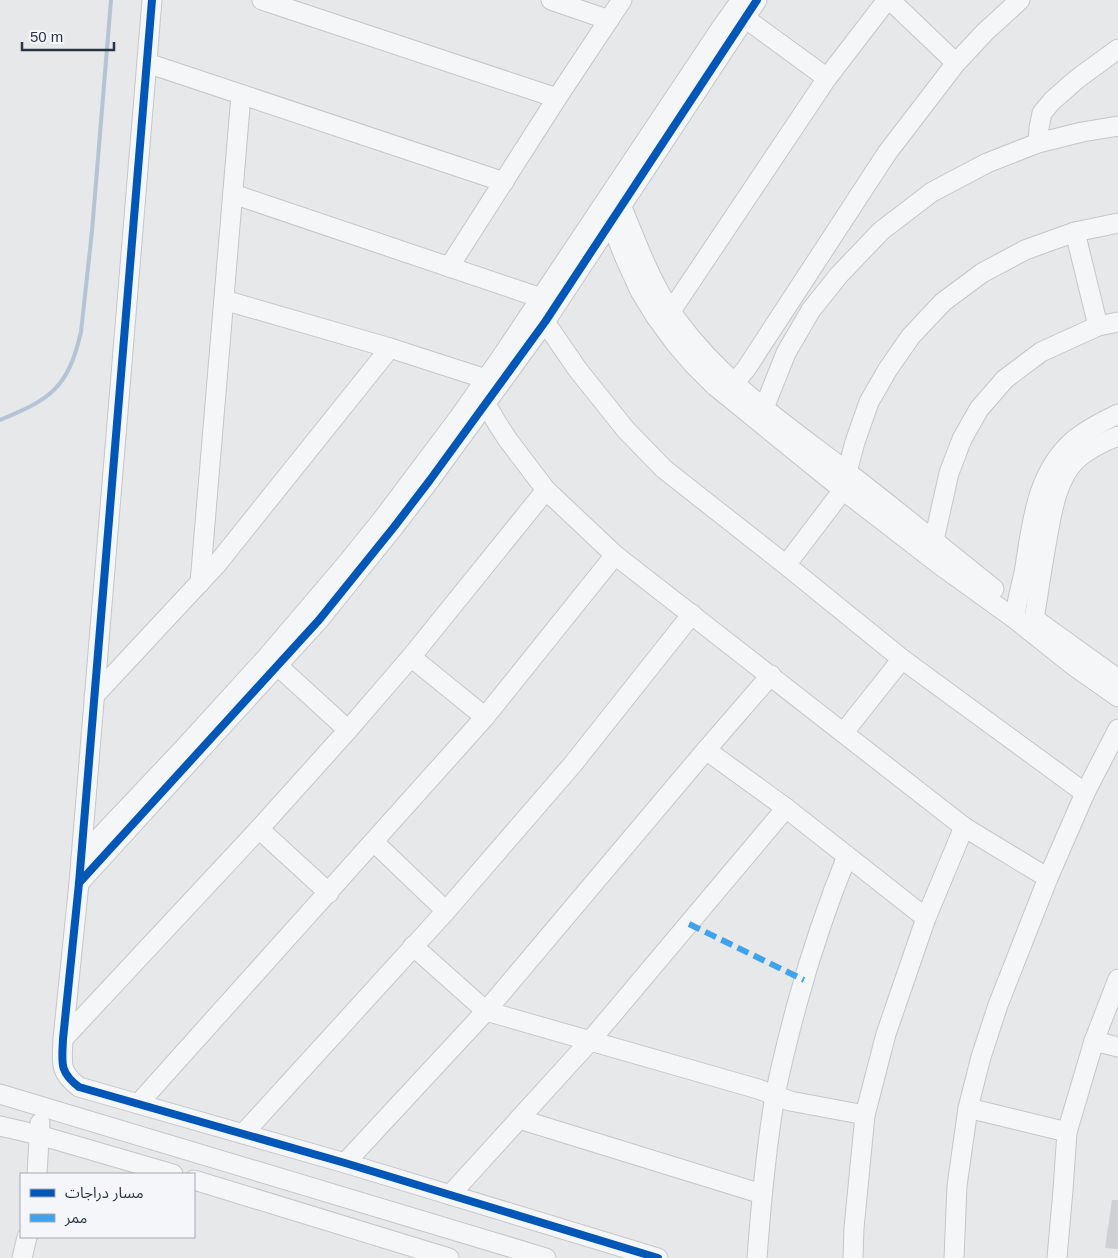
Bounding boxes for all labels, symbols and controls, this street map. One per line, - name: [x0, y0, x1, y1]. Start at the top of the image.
- scale bar: [22, 20, 115, 52]
- text: 50 m: [30, 28, 63, 45]
- legend: [20, 1173, 195, 1238]
- text: مسار دراجات: [65, 1184, 144, 1202]
- text: ممر: [64, 1209, 88, 1227]

